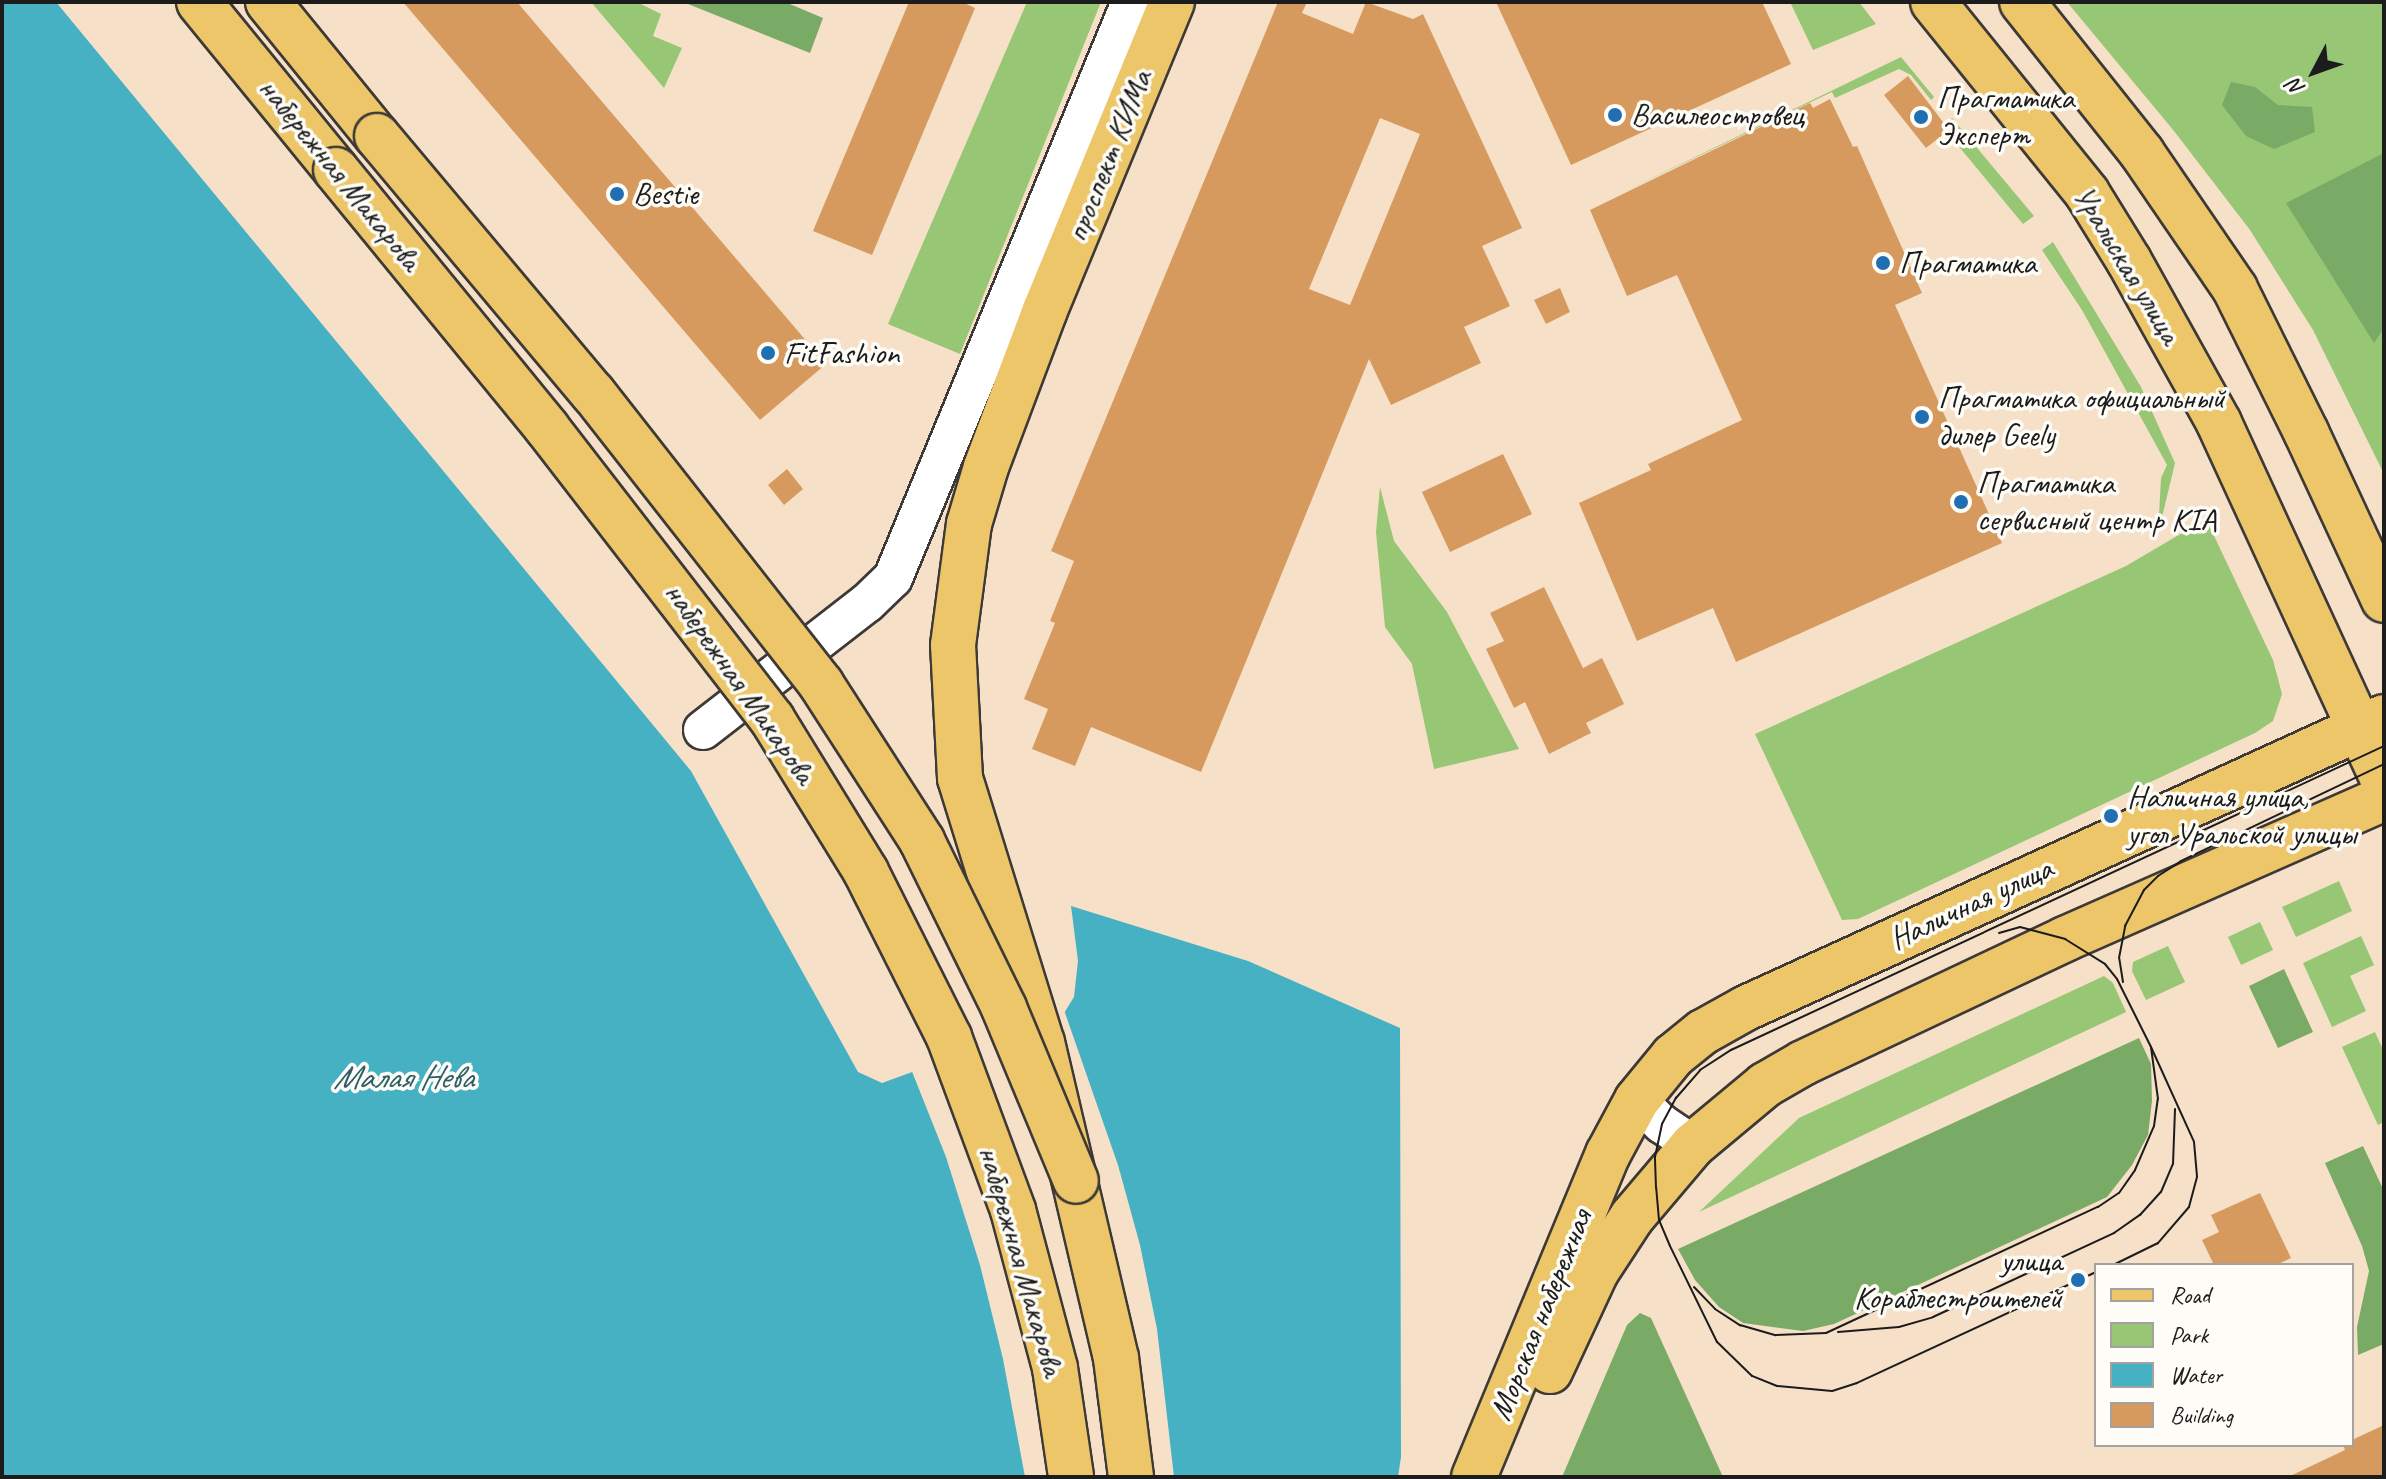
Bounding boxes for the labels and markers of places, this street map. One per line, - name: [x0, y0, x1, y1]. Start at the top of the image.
- place label: Прагматика Эксперт: [1937, 80, 2074, 155]
- place label: Василеостровец: [1631, 96, 1804, 134]
- marker: Василеостровец: [1606, 106, 1624, 124]
- marker: Прагматика Эксперт: [1912, 108, 1930, 126]
- place label: Bestie: [633, 175, 698, 213]
- marker: Bestie: [608, 185, 626, 203]
- place label: Прагматика: [1899, 244, 2036, 282]
- marker: Прагматика: [1874, 254, 1892, 272]
- place label: FitFashion: [784, 334, 899, 372]
- marker: FitFashion: [759, 344, 777, 362]
- place label: Прагматика официальный дилер Geely: [1938, 380, 2228, 455]
- marker: Прагматика официальный дилер Geely: [1913, 408, 1931, 426]
- place label: Прагматика сервисный центр KIA: [1977, 465, 2216, 540]
- marker: Прагматика сервисный центр KIA: [1952, 493, 1970, 511]
- place label: Наличная улица, угол Уральской улицы: [2127, 779, 2357, 854]
- marker: Наличная улица, угол Уральской улицы: [2102, 807, 2120, 825]
- place label: улица Кораблестроителей: [1854, 1243, 2062, 1318]
- marker: улица Кораблестроителей: [2069, 1271, 2087, 1289]

